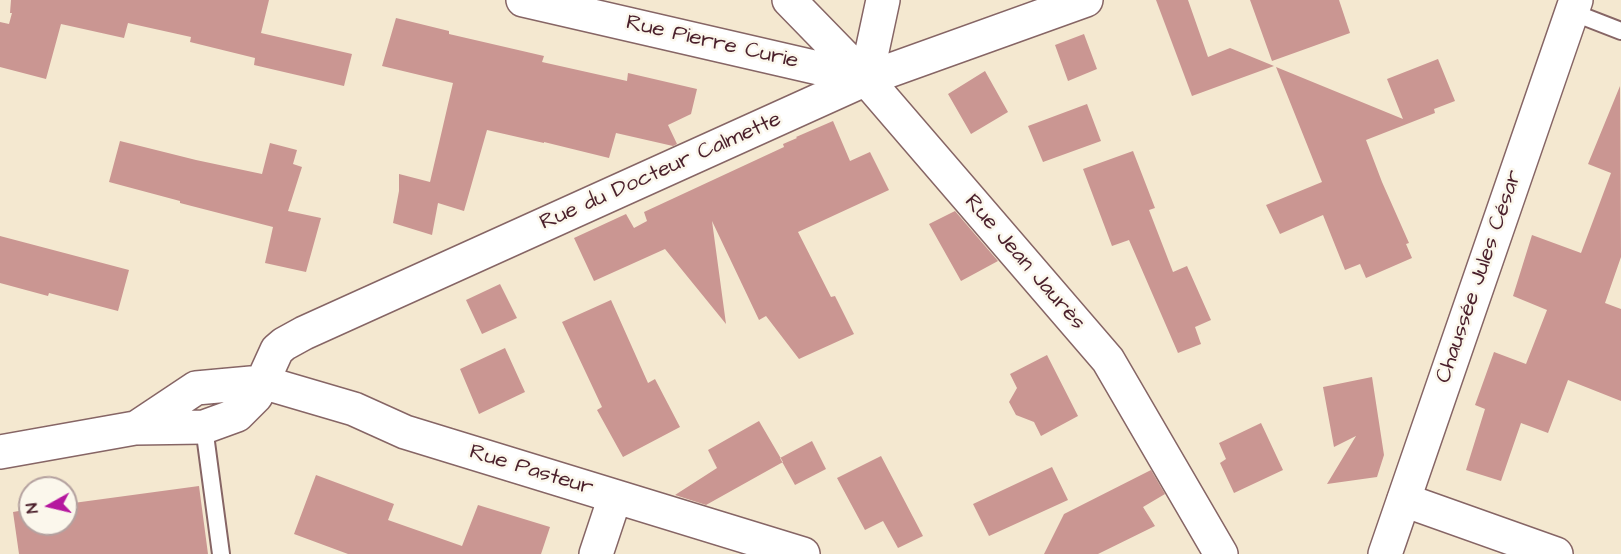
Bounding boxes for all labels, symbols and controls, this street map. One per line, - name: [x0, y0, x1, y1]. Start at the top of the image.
- street label: Rue Pierre Curie: [623, 10, 801, 76]
- street label: Rue du Docteur Calmette: [536, 107, 786, 237]
- street label: Chaussée Jules César: [1431, 167, 1529, 387]
- street label: Rue Jean Jaurès: [958, 190, 1090, 336]
- street label: Rue Pasteur: [466, 440, 596, 502]
- north arrow: [18, 476, 78, 536]
- text: N: [21, 502, 44, 515]

